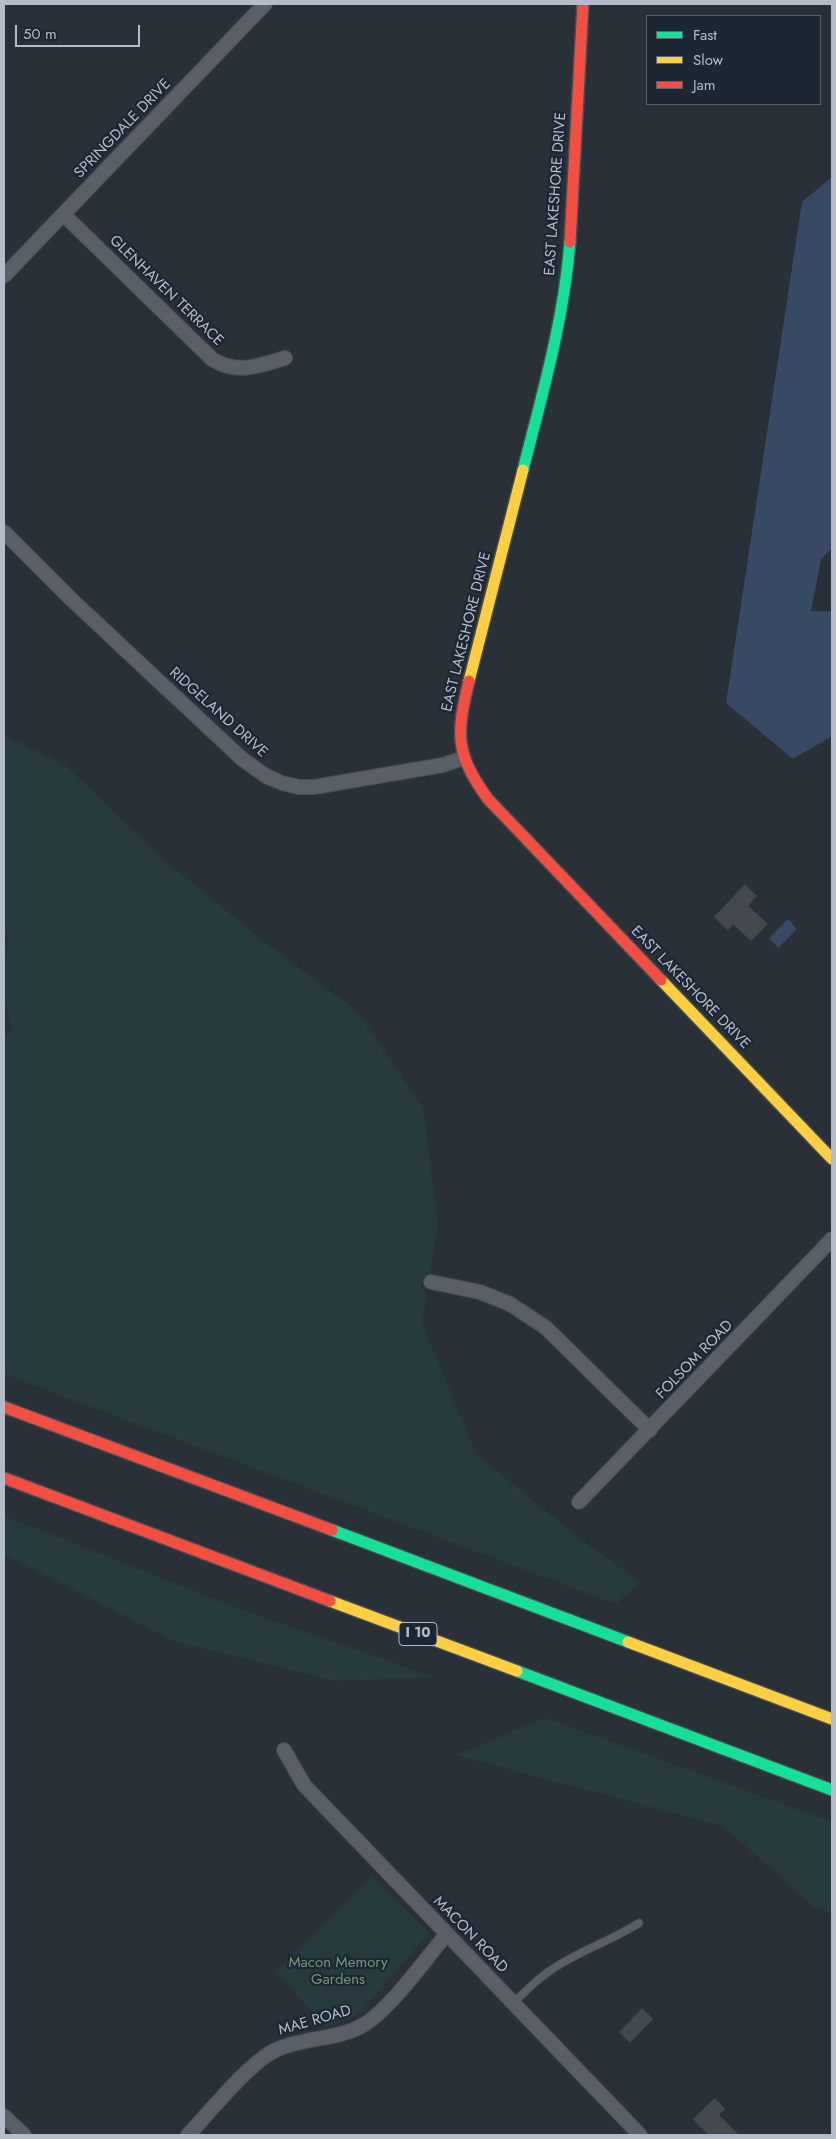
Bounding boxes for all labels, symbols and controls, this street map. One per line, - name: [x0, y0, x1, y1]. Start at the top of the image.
- scale bar: [18, 15, 142, 47]
- legend: [646, 15, 821, 105]
- text: 50 m: [23, 23, 57, 45]
- text: Fast: [693, 24, 717, 46]
- text: Slow: [693, 49, 723, 71]
- text: Jam: [693, 74, 716, 96]
- street label: SPRINGDALE DRIVE: [71, 76, 175, 182]
- street label: EAST LAKESHORE DRIVE: [541, 112, 571, 276]
- street label: GLENHAVEN TERRACE: [105, 232, 227, 350]
- street label: EAST LAKESHORE DRIVE: [438, 550, 496, 714]
- street label: RIDGELAND DRIVE: [165, 664, 271, 762]
- street label: EAST LAKESHORE DRIVE: [627, 923, 753, 1053]
- street label: FOLSOM ROAD: [653, 1317, 737, 1403]
- road number: I 10: [399, 1622, 437, 1646]
- street label: MACON ROAD: [429, 1893, 511, 1977]
- park label: Macon Memory Gardens: [288, 1954, 388, 1989]
- street label: MAE ROAD: [277, 2002, 353, 2040]

